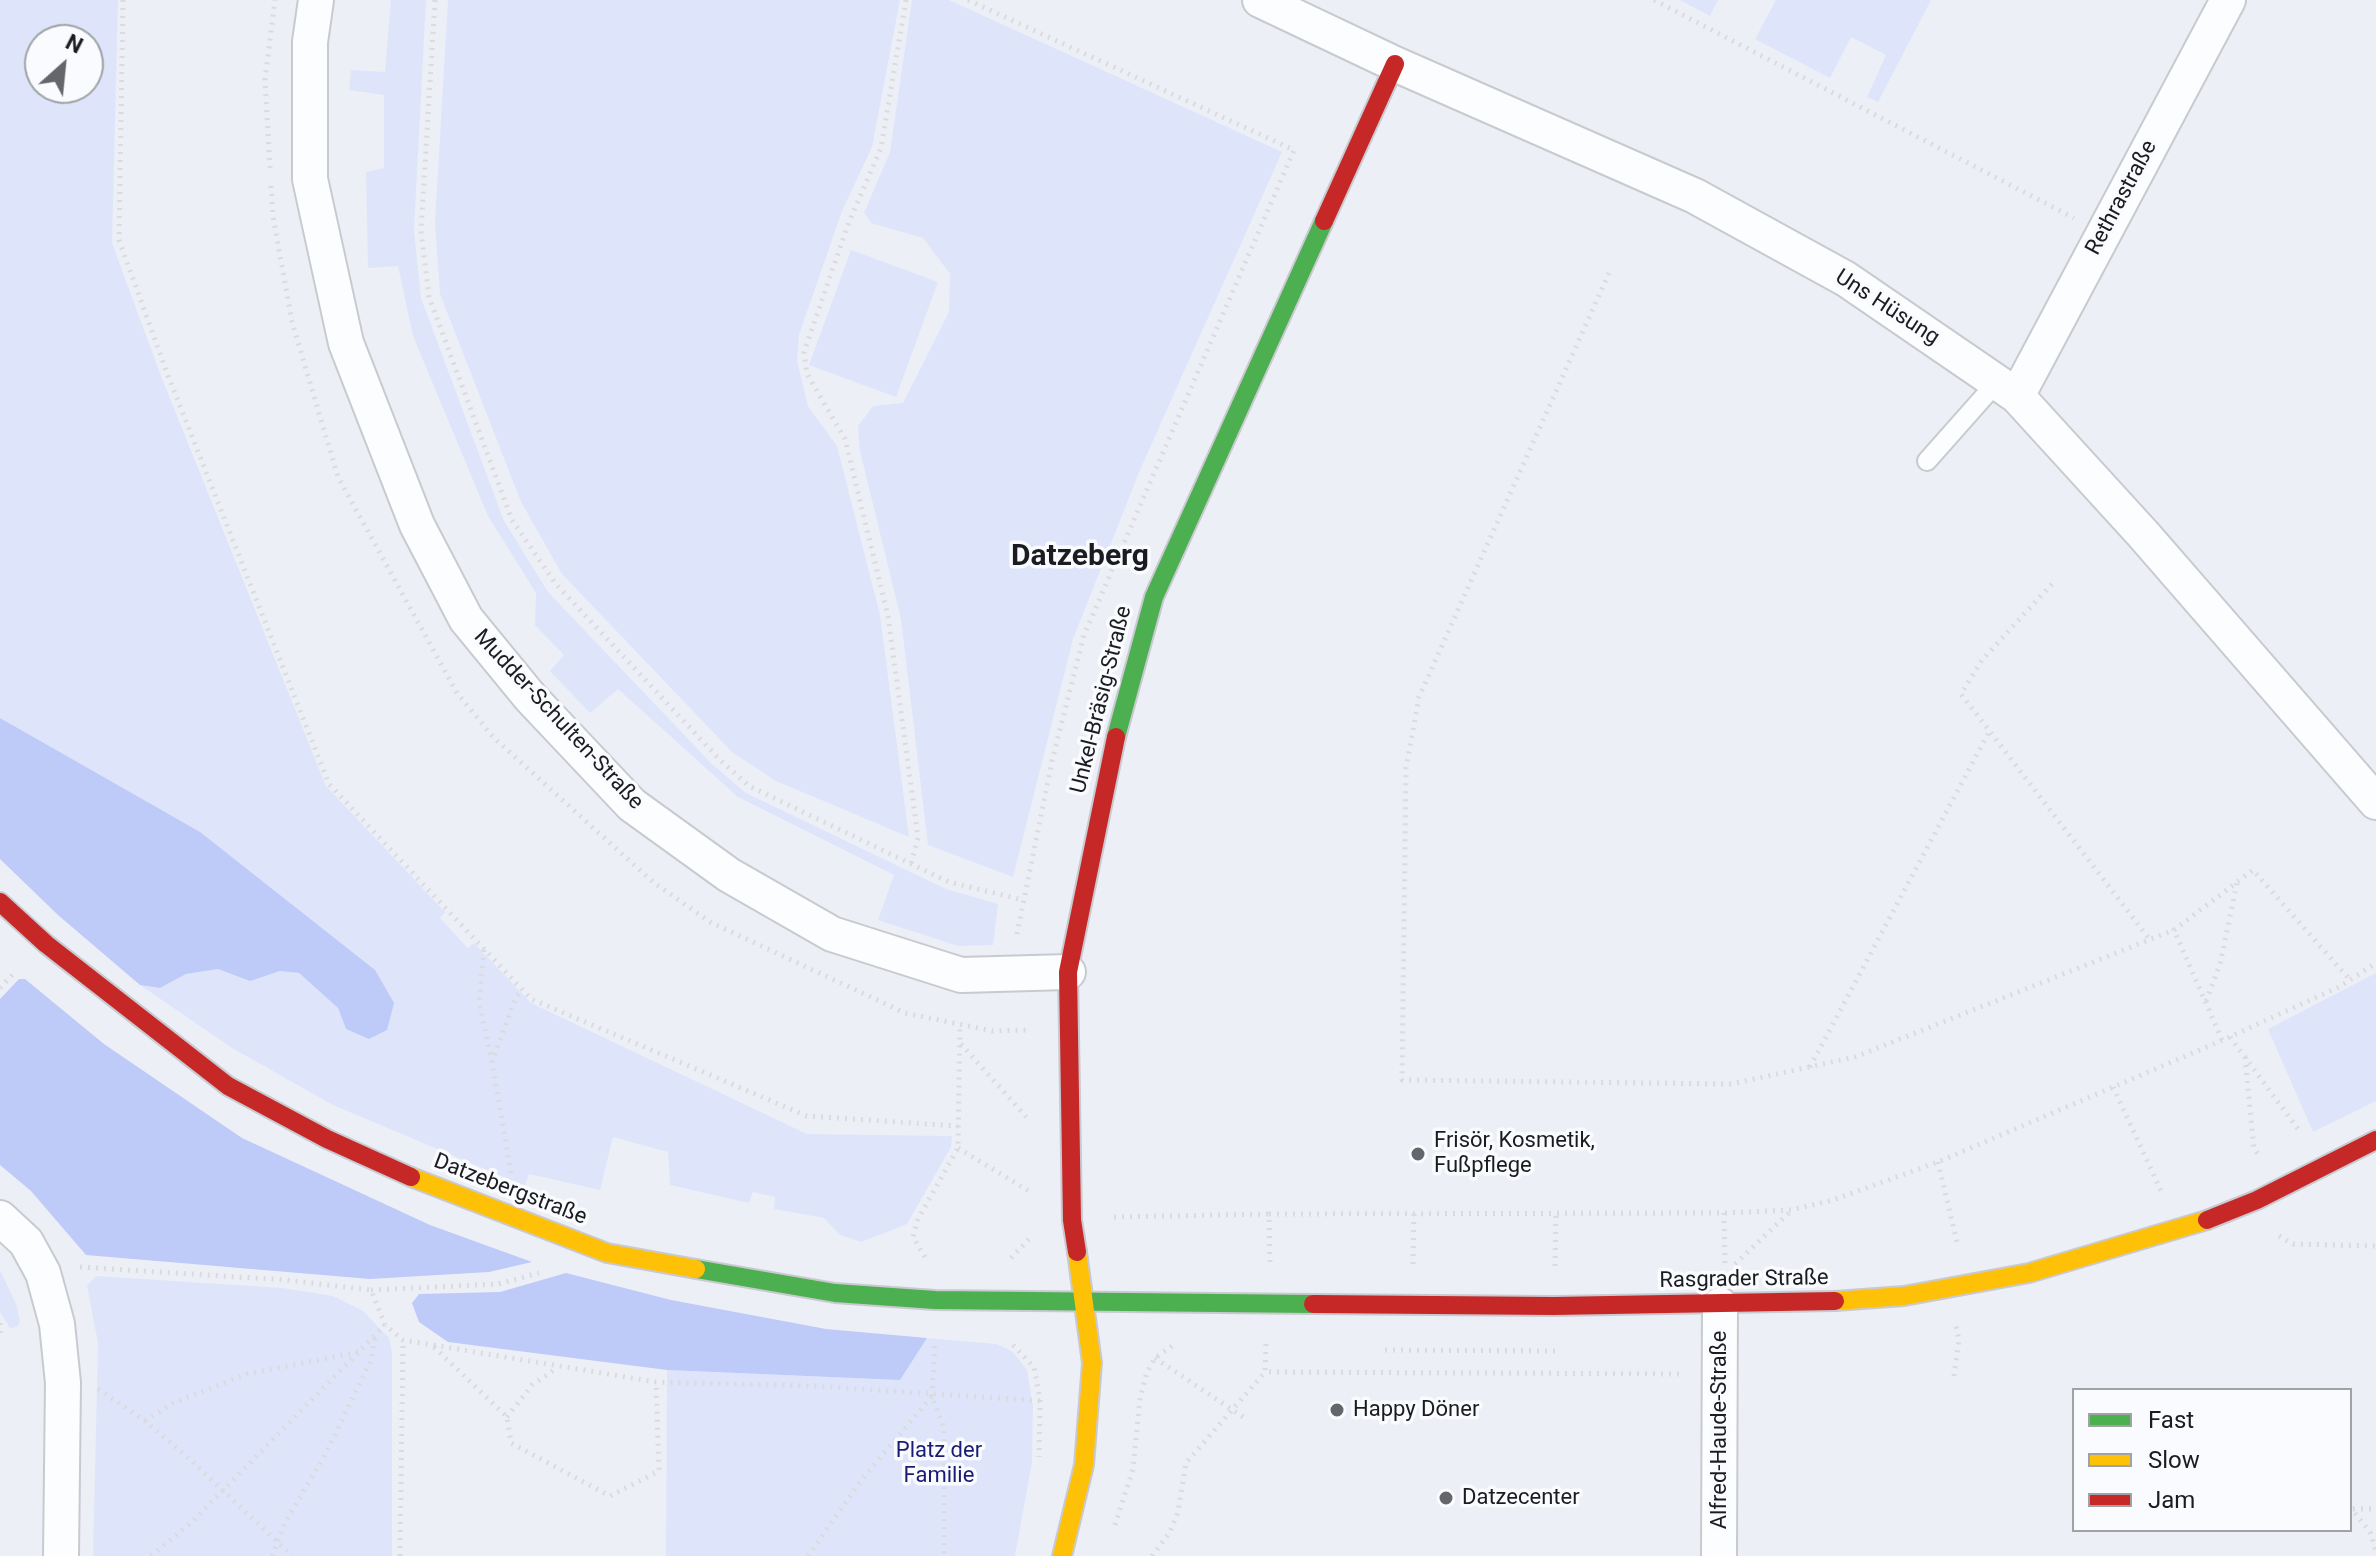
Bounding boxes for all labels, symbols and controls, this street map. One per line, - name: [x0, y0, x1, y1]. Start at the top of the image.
- north arrow: [24, 24, 104, 104]
- text: N: [62, 29, 87, 59]
- street label: Rethrastraße: [2081, 136, 2163, 260]
- street label: Uns Hüsung: [1830, 265, 1944, 351]
- district label: Datzeberg: [1011, 539, 1149, 575]
- street label: Unkel-Bräsig-Straße: [1066, 604, 1138, 796]
- street label: Mudder-Schulten-Straße: [468, 624, 648, 816]
- place label: Frisör, Kosmetik, Fußpflege: [1434, 1128, 1595, 1180]
- marker: Frisör, Kosmetik, Fußpflege: [1409, 1145, 1427, 1163]
- street label: Datzebergstraße: [430, 1149, 590, 1231]
- street label: Rasgrader Straße: [1659, 1265, 1829, 1295]
- street label: Alfred-Haude-Straße: [1707, 1331, 1733, 1529]
- legend: [2072, 1388, 2352, 1532]
- place label: Happy Döner: [1353, 1397, 1479, 1423]
- marker: Happy Döner: [1328, 1401, 1346, 1419]
- text: Fast: [2148, 1406, 2194, 1434]
- park label: Platz der Familie: [896, 1438, 982, 1490]
- text: Slow: [2148, 1446, 2200, 1474]
- place label: Datzecenter: [1462, 1485, 1580, 1511]
- text: Jam: [2148, 1486, 2195, 1514]
- marker: Datzecenter: [1437, 1489, 1455, 1507]

